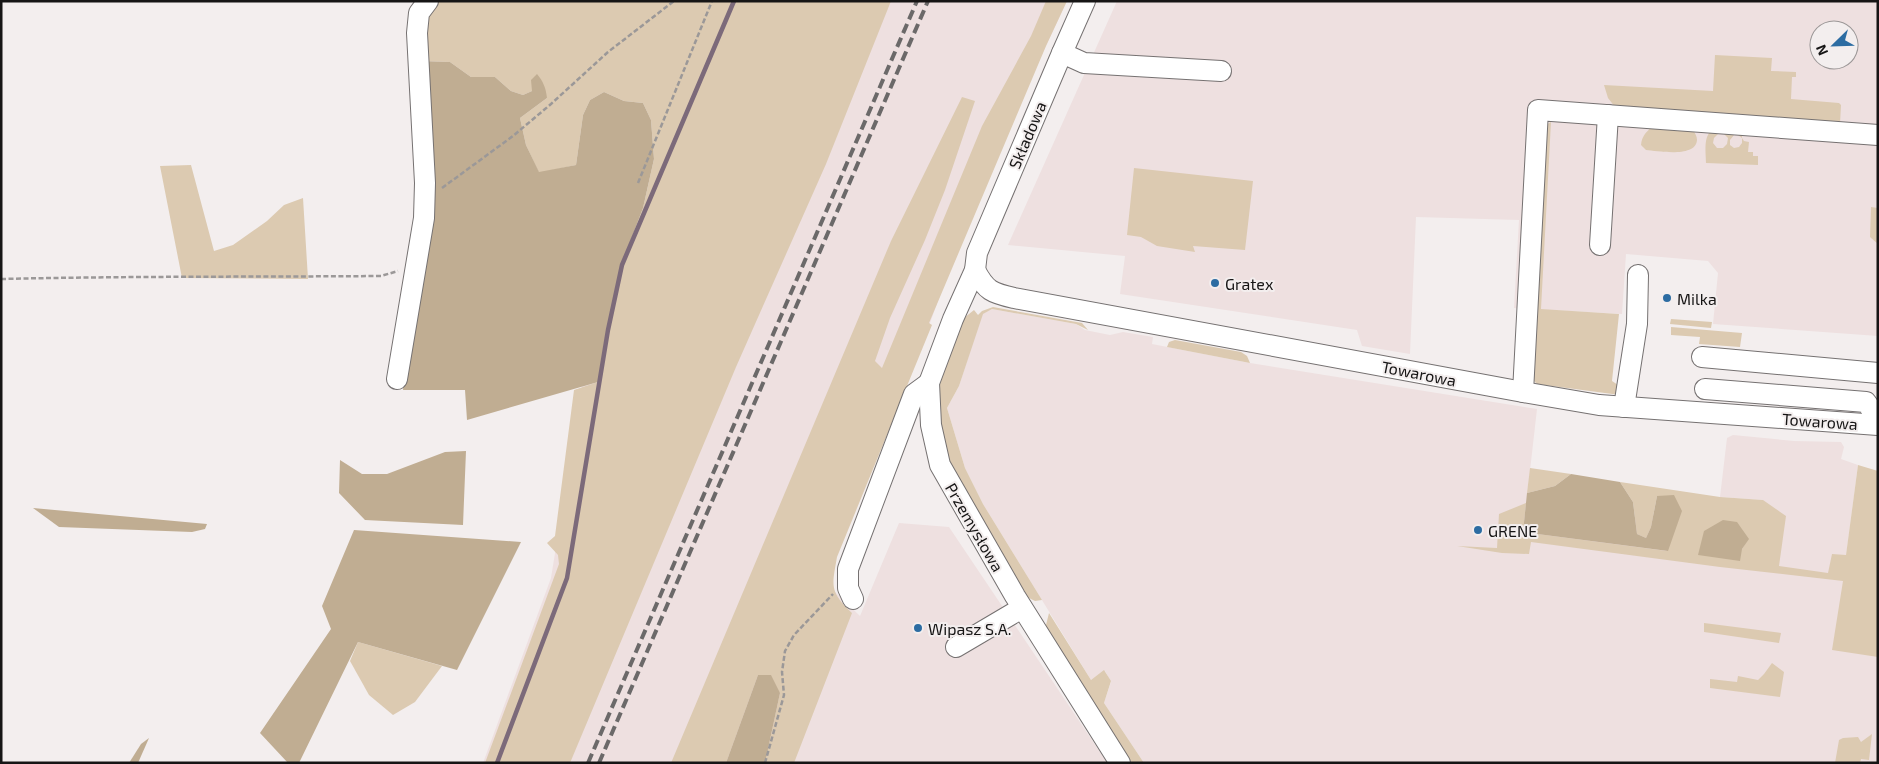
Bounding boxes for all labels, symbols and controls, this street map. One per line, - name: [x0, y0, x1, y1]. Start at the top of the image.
- north arrow: [1809, 20, 1859, 70]
- text: N: [1812, 42, 1831, 58]
- street label: Składowa: [1004, 98, 1050, 172]
- place label: Gratex: [1225, 274, 1274, 293]
- marker: Gratex: [1209, 277, 1221, 289]
- place label: Milka: [1677, 289, 1717, 308]
- marker: Milka: [1661, 292, 1673, 304]
- street label: Towarowa: [1380, 356, 1458, 390]
- street label: Towarowa: [1782, 409, 1858, 433]
- street label: Przemysłowa: [942, 479, 1008, 575]
- place label: GRENE: [1488, 521, 1537, 540]
- marker: GRENE: [1472, 524, 1484, 536]
- place label: Wipasz S.A.: [928, 619, 1011, 638]
- marker: Wipasz S.A.: [912, 622, 924, 634]

